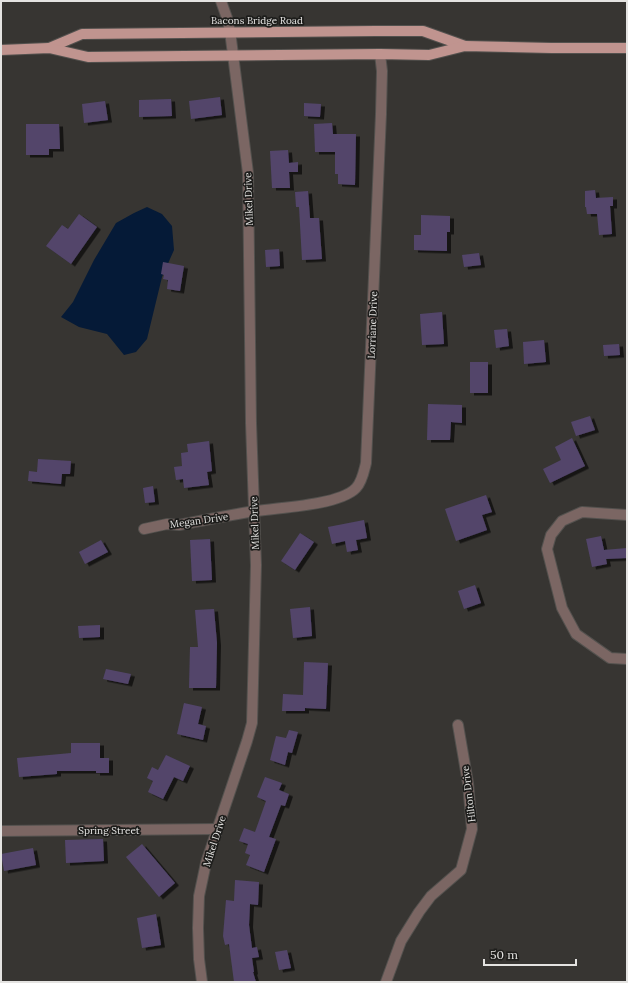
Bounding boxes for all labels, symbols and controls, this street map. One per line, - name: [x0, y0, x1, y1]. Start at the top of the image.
- street label: Bacons Bridge Road: [211, 14, 303, 27]
- street label: Mikel Drive: [241, 172, 256, 226]
- street label: Lorriane Drive: [365, 291, 380, 359]
- street label: Mikel Drive: [247, 496, 262, 550]
- street label: Megan Drive: [169, 510, 230, 531]
- street label: Hilton Drive: [459, 764, 478, 823]
- street label: Mikel Drive: [200, 813, 229, 868]
- street label: Spring Street: [78, 824, 140, 837]
- scale bar: [484, 941, 576, 967]
- text: 50 m: [490, 947, 518, 962]

